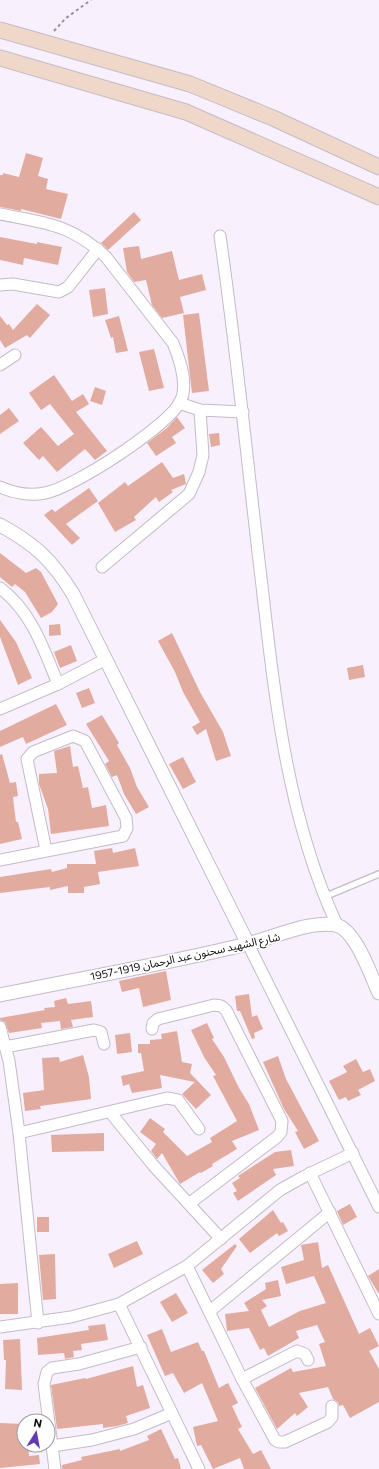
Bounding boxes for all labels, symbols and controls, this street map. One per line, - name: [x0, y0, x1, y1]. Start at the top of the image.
- street label: شارع الشهيد سحنون عبد الرحمان 1919-1957: [89, 929, 282, 984]
- north arrow: [16, 1413, 56, 1453]
- text: N: [33, 1416, 43, 1430]

